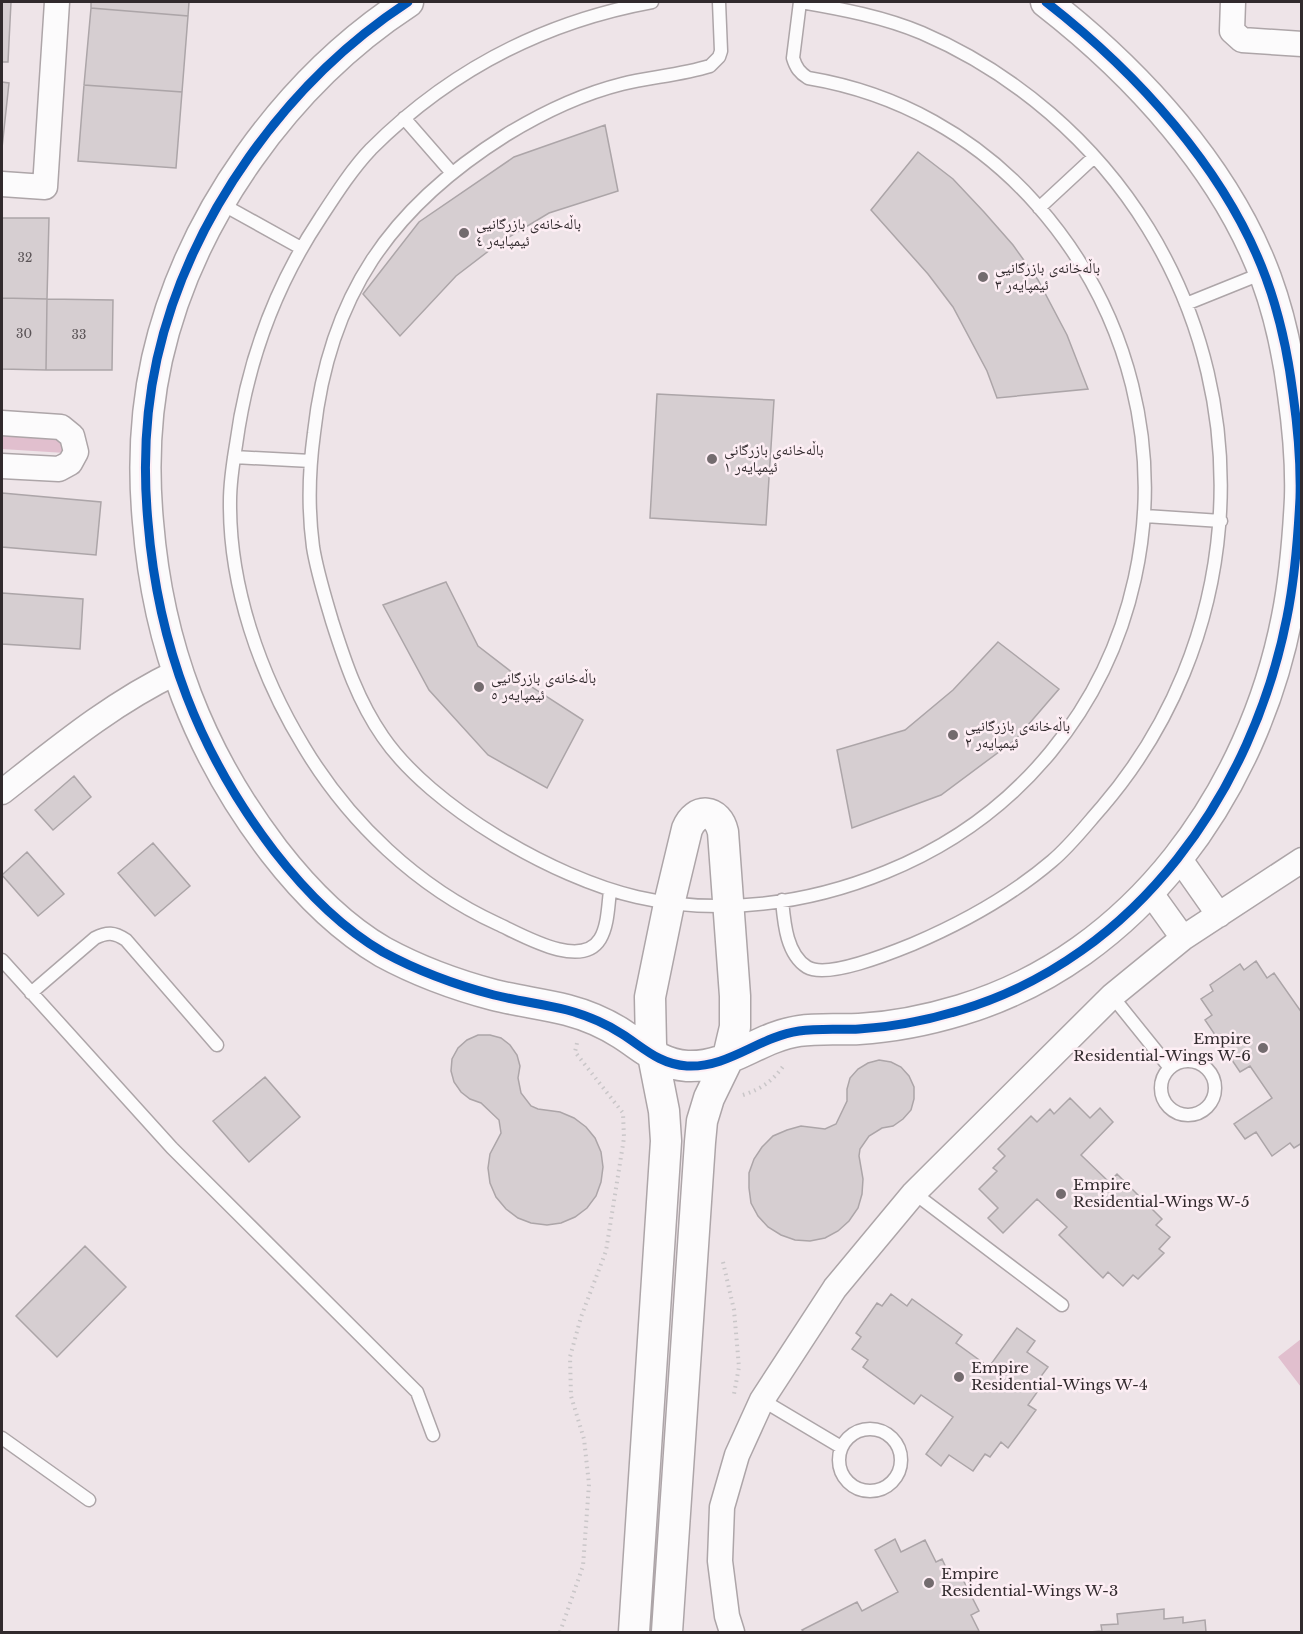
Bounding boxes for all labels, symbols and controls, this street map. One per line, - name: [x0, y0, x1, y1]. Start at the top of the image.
- place label: باڵەخانەی بازرگانیی ئیمپایەر ٤: [476, 214, 581, 250]
- marker: باڵەخانەی بازرگانیی ئیمپایەر ٤: [457, 226, 471, 240]
- house number: 32: [18, 250, 32, 265]
- place label: باڵەخانەی بازرگانیی ئیمپایەر ٣: [995, 258, 1100, 294]
- marker: باڵەخانەی بازرگانیی ئیمپایەر ٣: [976, 270, 990, 284]
- house number: 30: [16, 326, 32, 341]
- house number: 33: [72, 327, 86, 342]
- place label: باڵەخانەی بازرگانی ئیمپایەر ١: [724, 440, 824, 476]
- marker: باڵەخانەی بازرگانی ئیمپایەر ١: [705, 452, 719, 466]
- place label: باڵەخانەی بازرگانیی ئیمپایەر ٥: [491, 668, 596, 704]
- marker: باڵەخانەی بازرگانیی ئیمپایەر ٥: [472, 680, 486, 694]
- place label: باڵەخانەی بازرگانیی ئیمپایەر ٢: [965, 716, 1070, 752]
- marker: باڵەخانەی بازرگانیی ئیمپایەر ٢: [946, 728, 960, 742]
- place label: Empire Residential-Wings W-6: [1073, 1029, 1251, 1065]
- marker: Empire Residential-Wings W-6: [1256, 1041, 1270, 1055]
- place label: Empire Residential-Wings W-5: [1073, 1175, 1250, 1211]
- marker: Empire Residential-Wings W-5: [1054, 1187, 1068, 1201]
- place label: Empire Residential-Wings W-4: [971, 1358, 1148, 1394]
- marker: Empire Residential-Wings W-4: [952, 1370, 966, 1384]
- place label: Empire Residential-Wings W-3: [941, 1564, 1118, 1600]
- marker: Empire Residential-Wings W-3: [922, 1576, 936, 1590]

